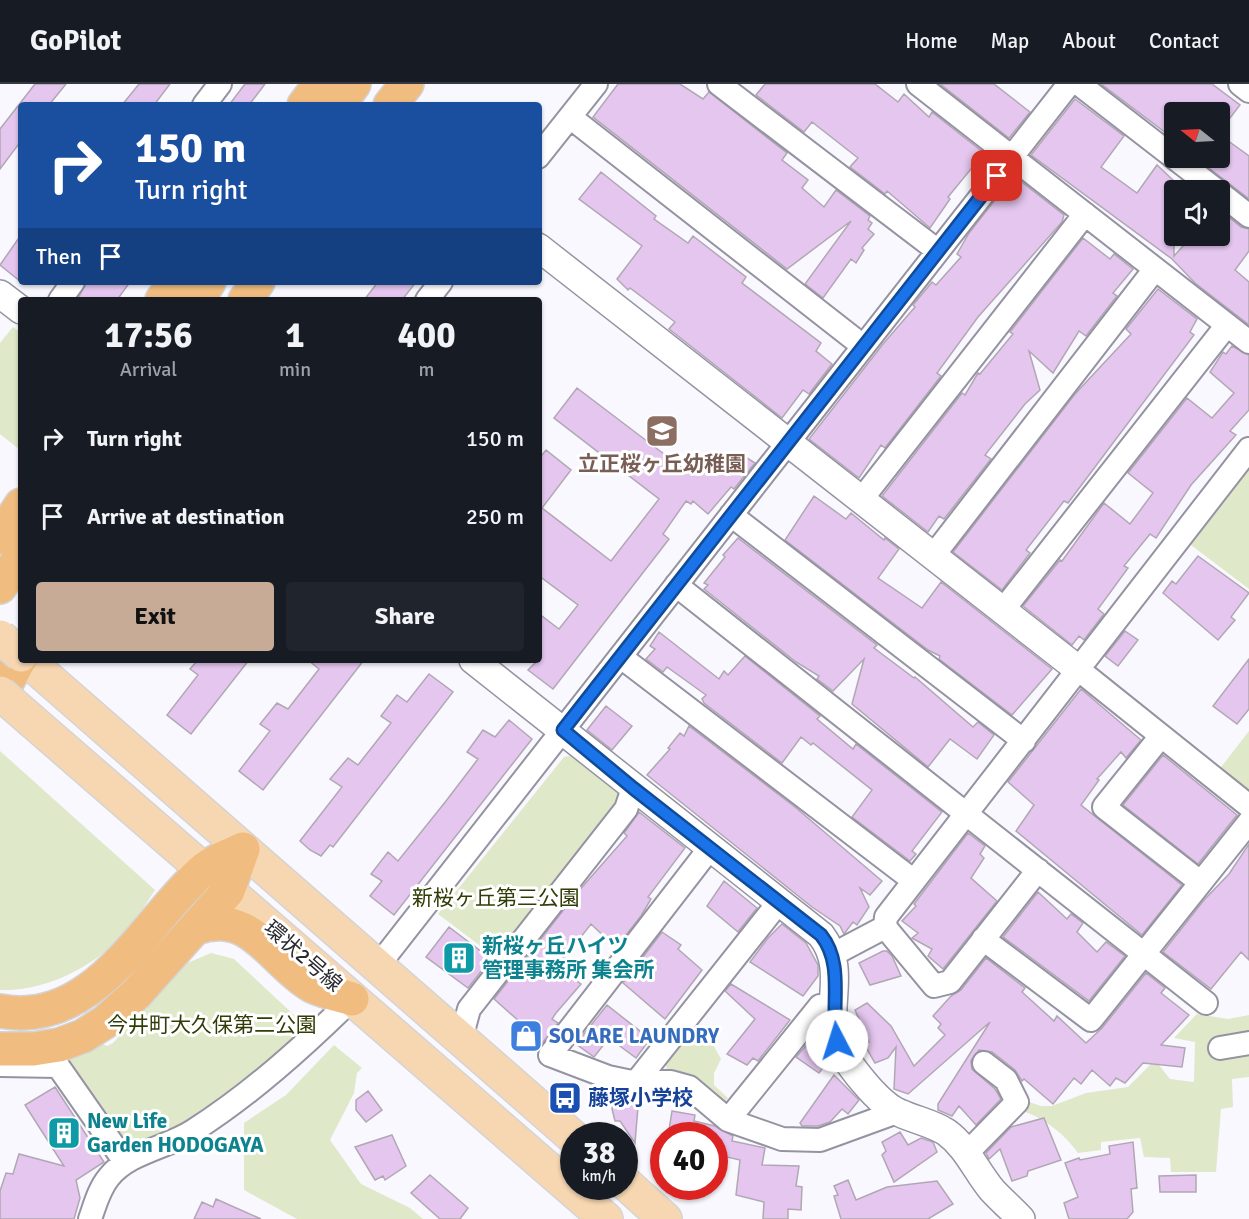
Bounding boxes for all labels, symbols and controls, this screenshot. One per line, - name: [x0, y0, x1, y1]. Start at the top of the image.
- text: GoPilot: [30, 24, 121, 58]
- text: Home: [905, 28, 958, 54]
- text: Map: [991, 28, 1029, 54]
- text: About: [1062, 28, 1116, 54]
- text: Contact: [1149, 28, 1219, 54]
- north arrow: [1164, 102, 1230, 168]
- map controls: [1164, 102, 1230, 246]
- text: 150 m: [135, 123, 246, 174]
- icon: right: [36, 126, 114, 204]
- pin: [971, 150, 1022, 201]
- icon: arrive: [980, 159, 1013, 192]
- text: Turn right: [135, 174, 248, 207]
- button: sound: [1164, 180, 1230, 246]
- icon: arrive: [94, 240, 127, 273]
- text: Then: [36, 243, 82, 270]
- text: 17:56: [104, 313, 193, 358]
- text: 1: [285, 313, 305, 358]
- text: 400: [397, 313, 456, 358]
- text: Arrival: [120, 357, 177, 382]
- text: min: [279, 357, 311, 382]
- text: m: [419, 357, 435, 382]
- school or university icon: 立正桜ヶ丘幼稚園: [644, 413, 680, 449]
- icon: right: [36, 422, 69, 455]
- text: Turn right: [87, 425, 182, 452]
- text: 150 m: [466, 425, 524, 452]
- place label: 立正桜ヶ丘幼稚園: [578, 451, 746, 477]
- icon: arrive: [36, 500, 69, 533]
- text: Arrive at destination: [87, 503, 284, 530]
- text: 250 m: [466, 503, 524, 530]
- button: Exit: [36, 582, 274, 651]
- button: Share: [286, 582, 524, 651]
- park label: 新桜ヶ丘第三公園: [412, 885, 580, 911]
- street label: 環状2号線: [258, 915, 348, 997]
- place label: 新桜ヶ丘ハイツ 管理事務所 集会所: [482, 933, 655, 983]
- building icon: 新桜ヶ丘ハイツ 管理事務所 集会所: [441, 940, 477, 976]
- position arrow: [805, 1009, 869, 1073]
- park label: 今井町大久保第二公園: [107, 1012, 317, 1038]
- shop icon: SOLARE LAUNDRY: [508, 1018, 544, 1054]
- place label: SOLARE LAUNDRY: [549, 1023, 720, 1049]
- bus stop icon: 藤塚小学校: [547, 1080, 583, 1116]
- place label: 藤塚小学校: [588, 1085, 693, 1111]
- place label: New Life Garden HODOGAYA: [87, 1108, 264, 1158]
- building icon: New Life Garden HODOGAYA: [46, 1115, 82, 1151]
- speed limit sign: 40: [650, 1122, 728, 1200]
- text: 38: [583, 1135, 615, 1172]
- text: km/h: [582, 1167, 616, 1185]

